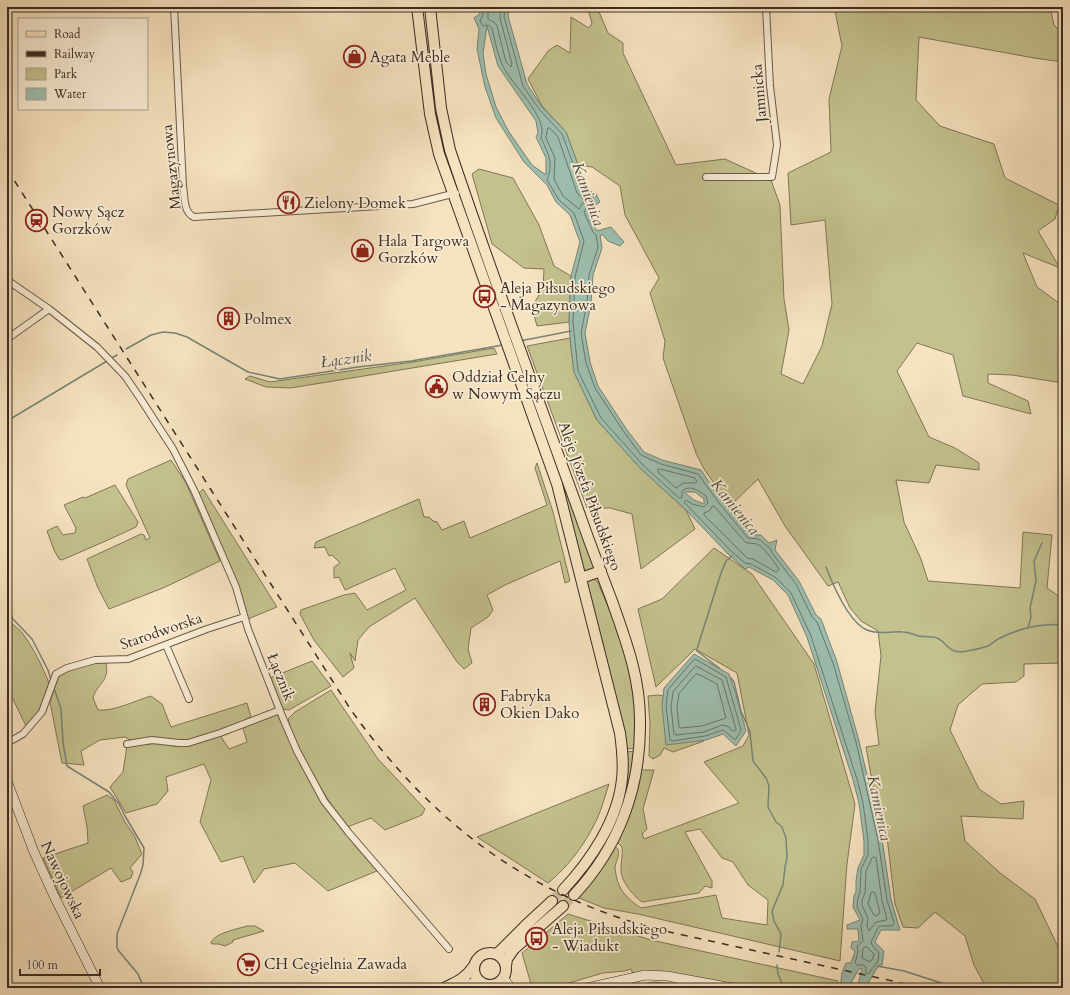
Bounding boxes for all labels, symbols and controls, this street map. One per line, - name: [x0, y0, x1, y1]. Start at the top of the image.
- legend: [18, 18, 148, 110]
- text: Road: [54, 26, 81, 42]
- shop icon: Agata Meble: [341, 44, 367, 70]
- text: Railway: [54, 46, 96, 62]
- place label: Agata Meble: [370, 47, 451, 67]
- street label: Jamnicka: [746, 63, 772, 125]
- text: Park: [54, 66, 78, 82]
- text: Water: [53, 86, 87, 102]
- street label: Magazynowa: [157, 123, 185, 210]
- water label: Kamienica: [566, 159, 610, 229]
- restaurant icon: Zielony Domek: [276, 190, 302, 216]
- place label: Zielony Domek: [304, 193, 406, 213]
- place label: Nowy Sącz Gorzków: [52, 202, 125, 239]
- station icon: Nowy Sącz Gorzków: [24, 208, 50, 234]
- place label: Hala Targowa Gorzków: [378, 231, 470, 268]
- shop icon: Hala Targowa Gorzków: [349, 237, 375, 263]
- place label: Aleja Piłsudskiego - Magazynowa: [500, 278, 615, 315]
- bus stop icon: Aleja Piłsudskiego - Magazynowa: [471, 284, 497, 310]
- building icon: Polmex: [215, 306, 241, 332]
- place label: Polmex: [244, 309, 292, 329]
- water label: Łącznik: [319, 345, 373, 373]
- place label: Oddział Celny w Nowym Sączu: [452, 367, 561, 404]
- public building icon: Oddział Celny w Nowym Sączu: [423, 373, 449, 399]
- street label: Aleje Józefa Piłsudskiego: [554, 419, 626, 573]
- water label: Kamienica: [705, 474, 765, 540]
- street label: Starodworska: [117, 607, 205, 654]
- street label: Łącznik: [262, 650, 300, 704]
- place label: Fabryka Okien Dako: [500, 686, 579, 723]
- building icon: Fabryka Okien Dako: [472, 692, 498, 718]
- water label: Kamienica: [861, 773, 897, 843]
- street label: Nawojowska: [36, 838, 90, 922]
- place label: Aleja Piłsudskiego - Wiadukt: [552, 919, 667, 956]
- bus stop icon: Aleja Piłsudskiego - Wiadukt: [524, 925, 550, 951]
- scale bar: [20, 951, 100, 977]
- supermarket icon: CH Cegielnia Zawada: [235, 951, 261, 977]
- place label: CH Cegielnia Zawada: [264, 954, 407, 974]
- text: 100 m: [26, 957, 59, 973]

